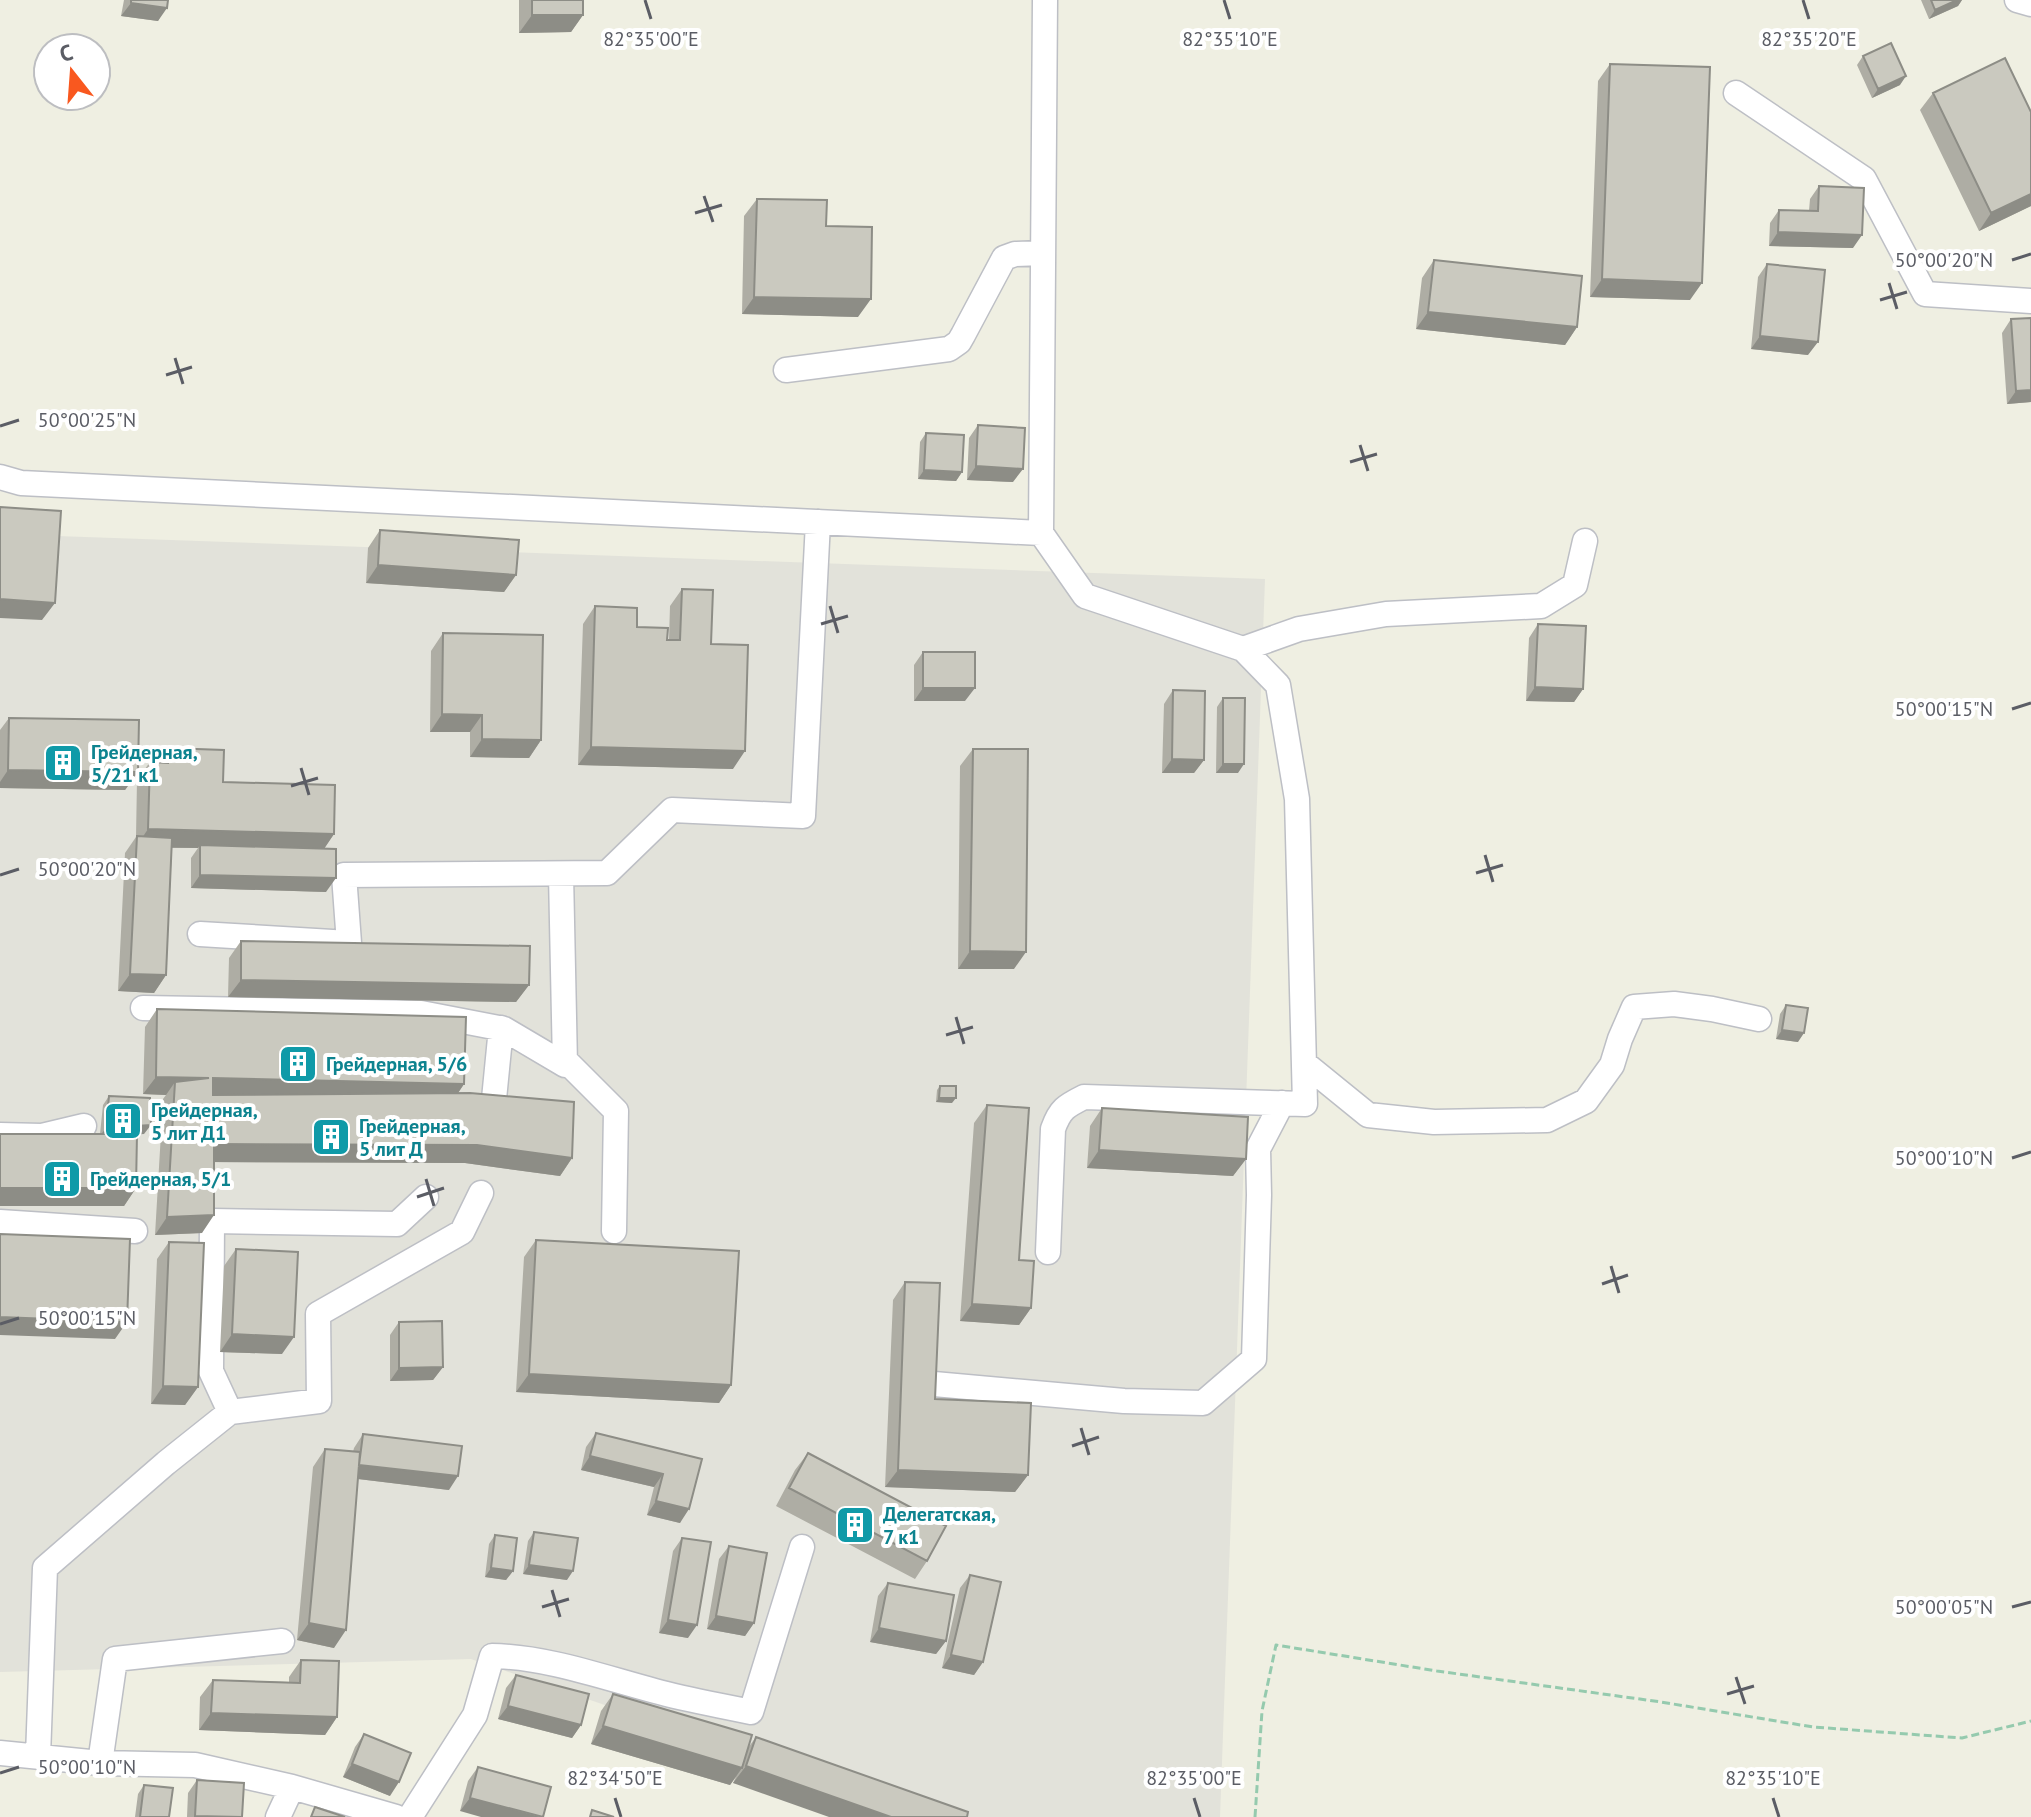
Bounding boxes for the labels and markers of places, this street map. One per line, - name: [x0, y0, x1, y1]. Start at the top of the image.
- place label: Грейдерная, 5/21 к1: [91, 739, 198, 788]
- building icon: Грейдерная, 5/21 к1: [42, 742, 84, 784]
- building icon: Грейдерная, 5/6: [277, 1043, 319, 1085]
- place label: Грейдерная, 5/6: [326, 1051, 467, 1077]
- place label: Грейдерная, 5 лит Д1: [151, 1097, 258, 1146]
- building icon: Грейдерная, 5 лит Д1: [102, 1100, 144, 1142]
- place label: Грейдерная, 5 лит Д: [359, 1113, 466, 1162]
- building icon: Грейдерная, 5 лит Д: [310, 1116, 352, 1158]
- building icon: Грейдерная, 5/1: [41, 1158, 83, 1200]
- place label: Грейдерная, 5/1: [90, 1166, 231, 1192]
- place label: Делегатская, 7 к1: [883, 1501, 996, 1550]
- building icon: Делегатская, 7 к1: [834, 1504, 876, 1546]

